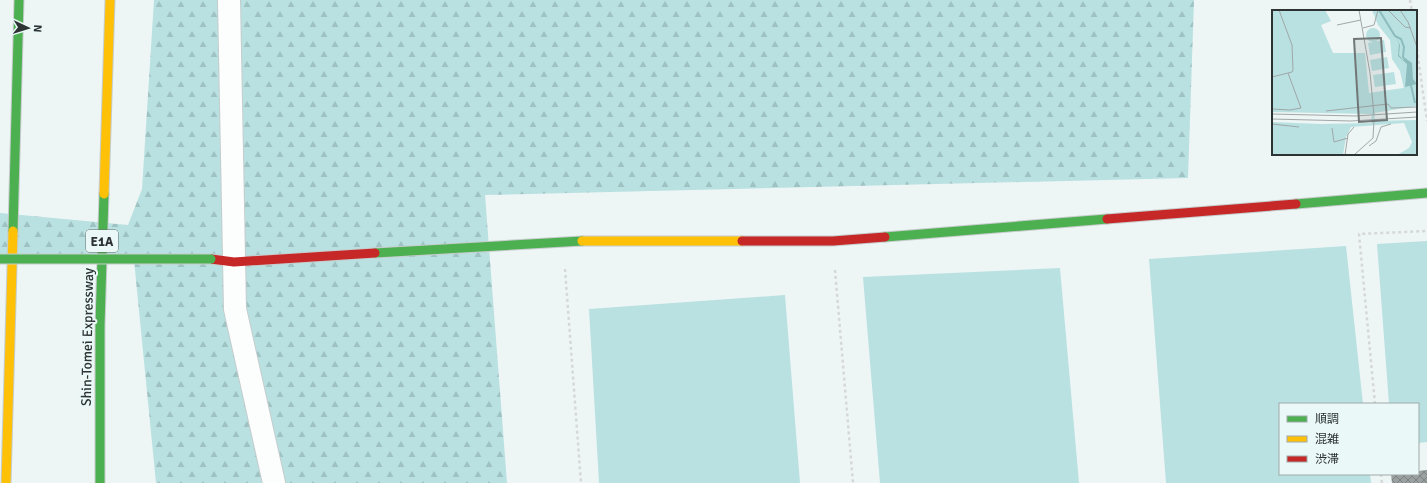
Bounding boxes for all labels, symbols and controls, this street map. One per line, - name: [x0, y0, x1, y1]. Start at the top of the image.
- north arrow: [8, 8, 48, 48]
- inset map: [1272, 10, 1417, 155]
- text: N: [31, 24, 44, 33]
- road number: E1A: [86, 230, 118, 252]
- street label: Shin-Tomei Expressway: [78, 267, 97, 406]
- legend: [1279, 403, 1419, 475]
- text: 順調: [1315, 412, 1339, 427]
- text: 混雑: [1315, 432, 1339, 447]
- text: 渋滞: [1315, 452, 1339, 467]

